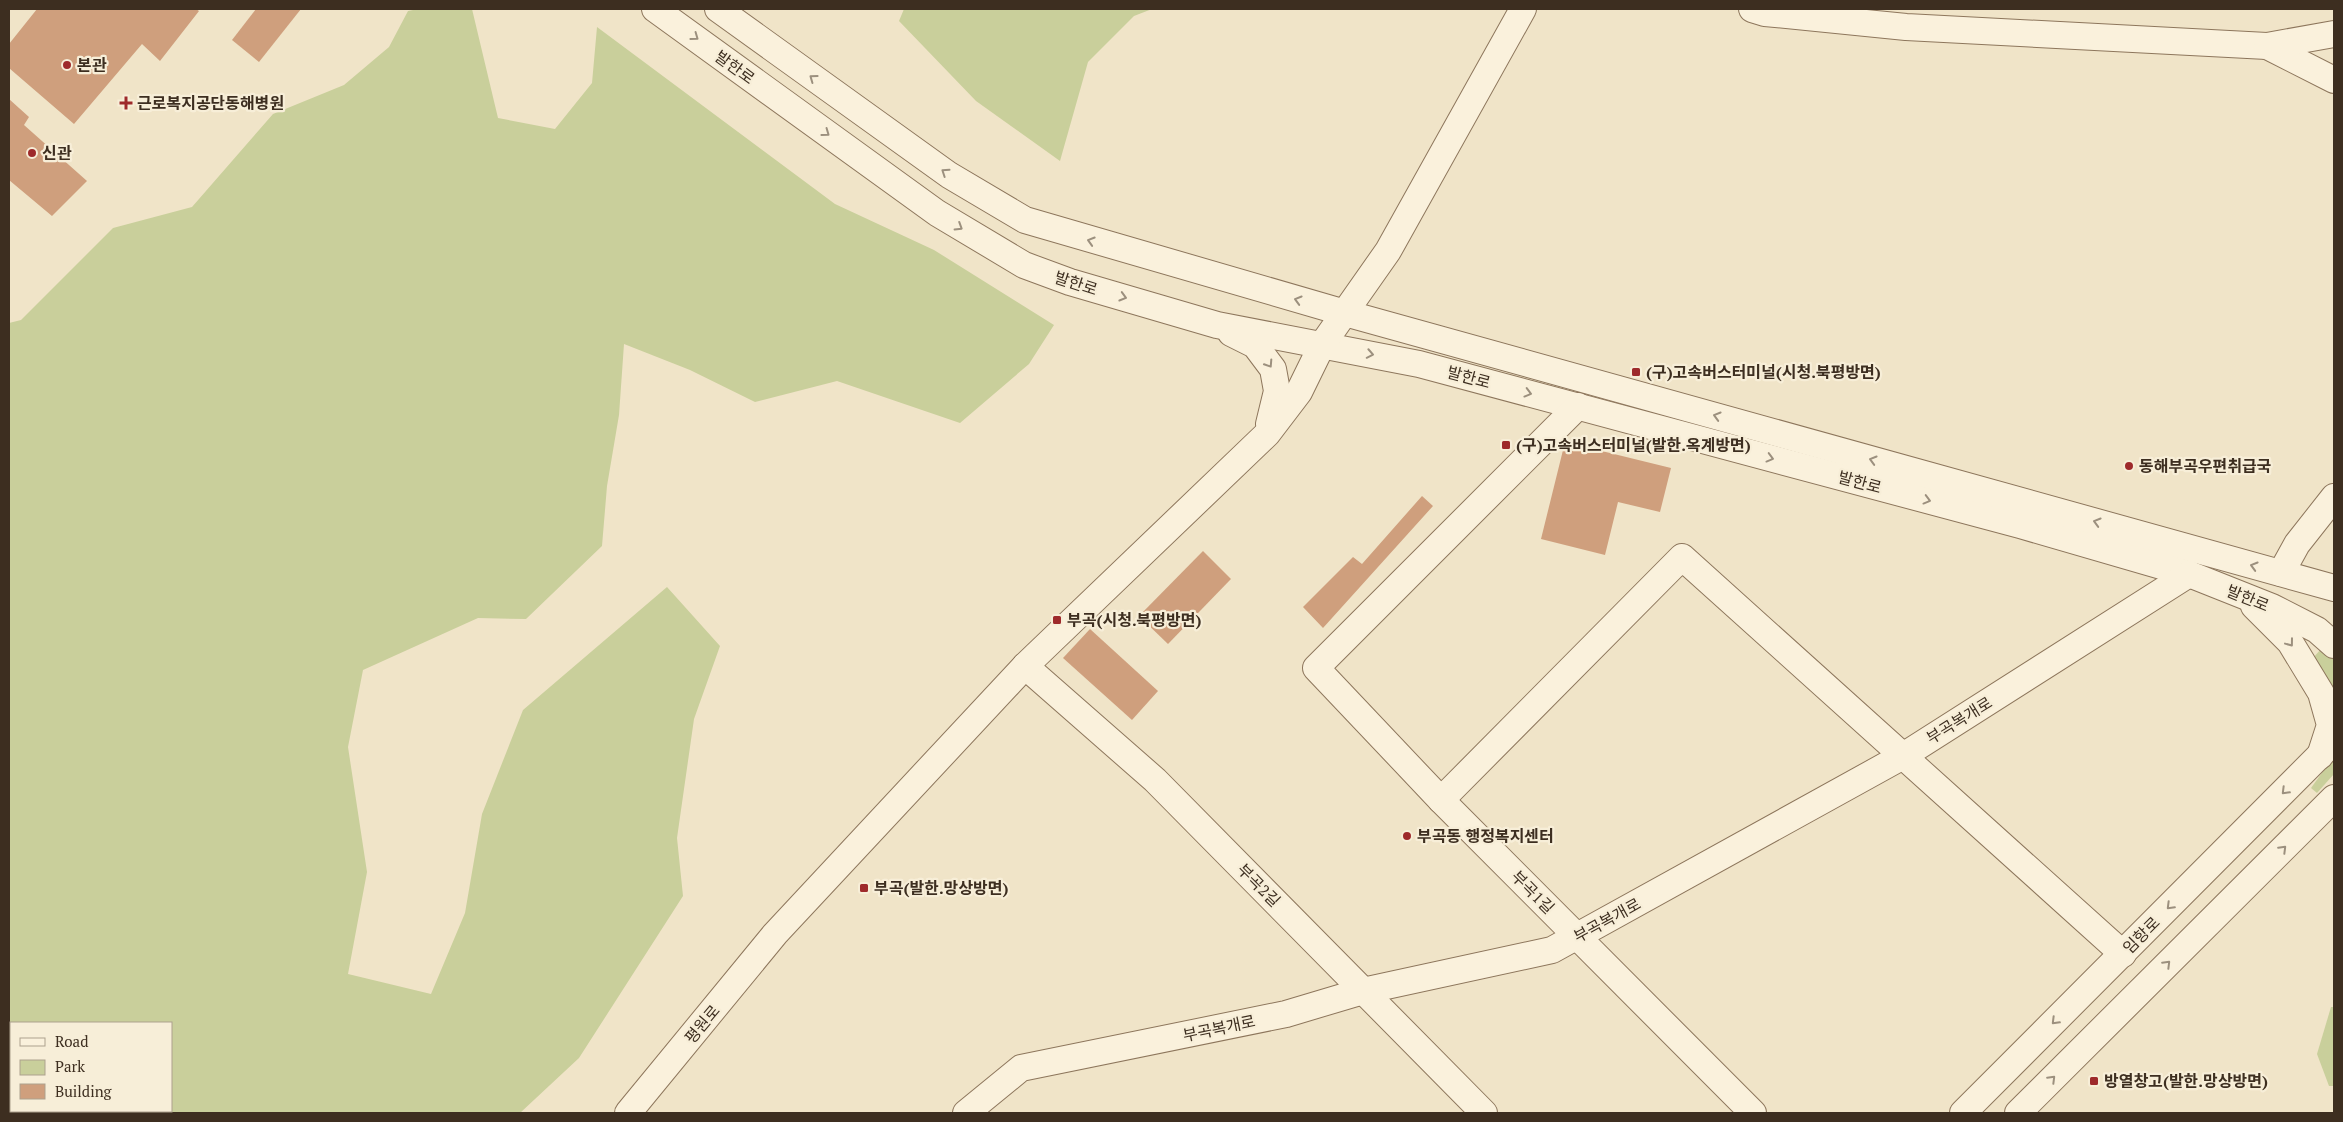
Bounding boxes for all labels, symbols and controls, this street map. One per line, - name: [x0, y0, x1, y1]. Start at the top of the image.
- one-way arrow: [689, 32, 698, 40]
- street label: 발한로: [711, 45, 760, 89]
- place label: 본관: [77, 54, 107, 76]
- marker: 본관: [61, 59, 73, 71]
- one-way arrow: [809, 75, 819, 84]
- place label: 근로복지공단동해병원: [137, 92, 284, 114]
- marker: 근로복지공단동해병원: [119, 96, 133, 110]
- one-way arrow: [820, 127, 830, 136]
- place label: 신관: [42, 142, 72, 164]
- marker: 신관: [26, 147, 38, 159]
- one-way arrow: [942, 169, 951, 178]
- one-way arrow: [953, 220, 962, 230]
- one-way arrow: [1087, 236, 1096, 246]
- street label: 발한로: [1052, 266, 1101, 300]
- one-way arrow: [1119, 292, 1127, 302]
- one-way arrow: [1294, 295, 1302, 305]
- one-way arrow: [1366, 349, 1375, 359]
- one-way arrow: [1262, 359, 1272, 368]
- street label: 발한로: [1445, 361, 1493, 393]
- place label: (구)고속버스터미널(시청.북평방면): [1646, 361, 1881, 383]
- marker: (구)고속버스터미널(시청.북평방면): [1630, 366, 1642, 378]
- one-way arrow: [1524, 387, 1533, 398]
- one-way arrow: [1713, 412, 1721, 422]
- place label: (구)고속버스터미널(발한.옥계방면): [1516, 434, 1751, 456]
- marker: (구)고속버스터미널(발한.옥계방면): [1500, 439, 1512, 451]
- one-way arrow: [1765, 452, 1773, 462]
- one-way arrow: [1870, 455, 1878, 465]
- place label: 동해부곡우편취급국: [2139, 455, 2271, 477]
- marker: 동해부곡우편취급국: [2123, 460, 2135, 472]
- street label: 발한로: [1836, 466, 1884, 498]
- one-way arrow: [1922, 494, 1930, 504]
- one-way arrow: [2093, 517, 2102, 528]
- one-way arrow: [2250, 561, 2258, 571]
- street label: 발한로: [2223, 580, 2273, 617]
- place label: 부곡(시청.북평방면): [1067, 609, 1202, 631]
- marker: 부곡(시청.북평방면): [1051, 614, 1063, 626]
- one-way arrow: [2284, 638, 2293, 647]
- street label: 부곡복개로: [1922, 691, 1996, 749]
- one-way arrow: [2282, 785, 2291, 794]
- place label: 부곡동 행정복지센터: [1417, 825, 1554, 847]
- marker: 부곡동 행정복지센터: [1401, 830, 1413, 842]
- one-way arrow: [2277, 846, 2286, 855]
- street label: 부곡2길: [1233, 859, 1285, 911]
- street label: 부곡1길: [1507, 866, 1559, 918]
- place label: 부곡(발한.망상방면): [874, 877, 1009, 899]
- marker: 부곡(발한.망상방면): [858, 882, 870, 894]
- street label: 부곡복개로: [1569, 892, 1645, 947]
- one-way arrow: [2167, 900, 2176, 909]
- street label: 임항로: [2118, 911, 2165, 958]
- one-way arrow: [2162, 961, 2171, 970]
- street label: 평원로: [679, 1000, 725, 1048]
- street label: 부곡복개로: [1181, 1010, 1258, 1046]
- one-way arrow: [2052, 1015, 2061, 1024]
- legend: [10, 1022, 172, 1112]
- text: Road: [55, 1031, 88, 1051]
- text: Park: [55, 1056, 85, 1076]
- place label: 방열창고(발한.망상방면): [2104, 1070, 2268, 1092]
- marker: 방열창고(발한.망상방면): [2088, 1075, 2100, 1087]
- one-way arrow: [2047, 1076, 2056, 1085]
- text: Building: [55, 1081, 113, 1101]

